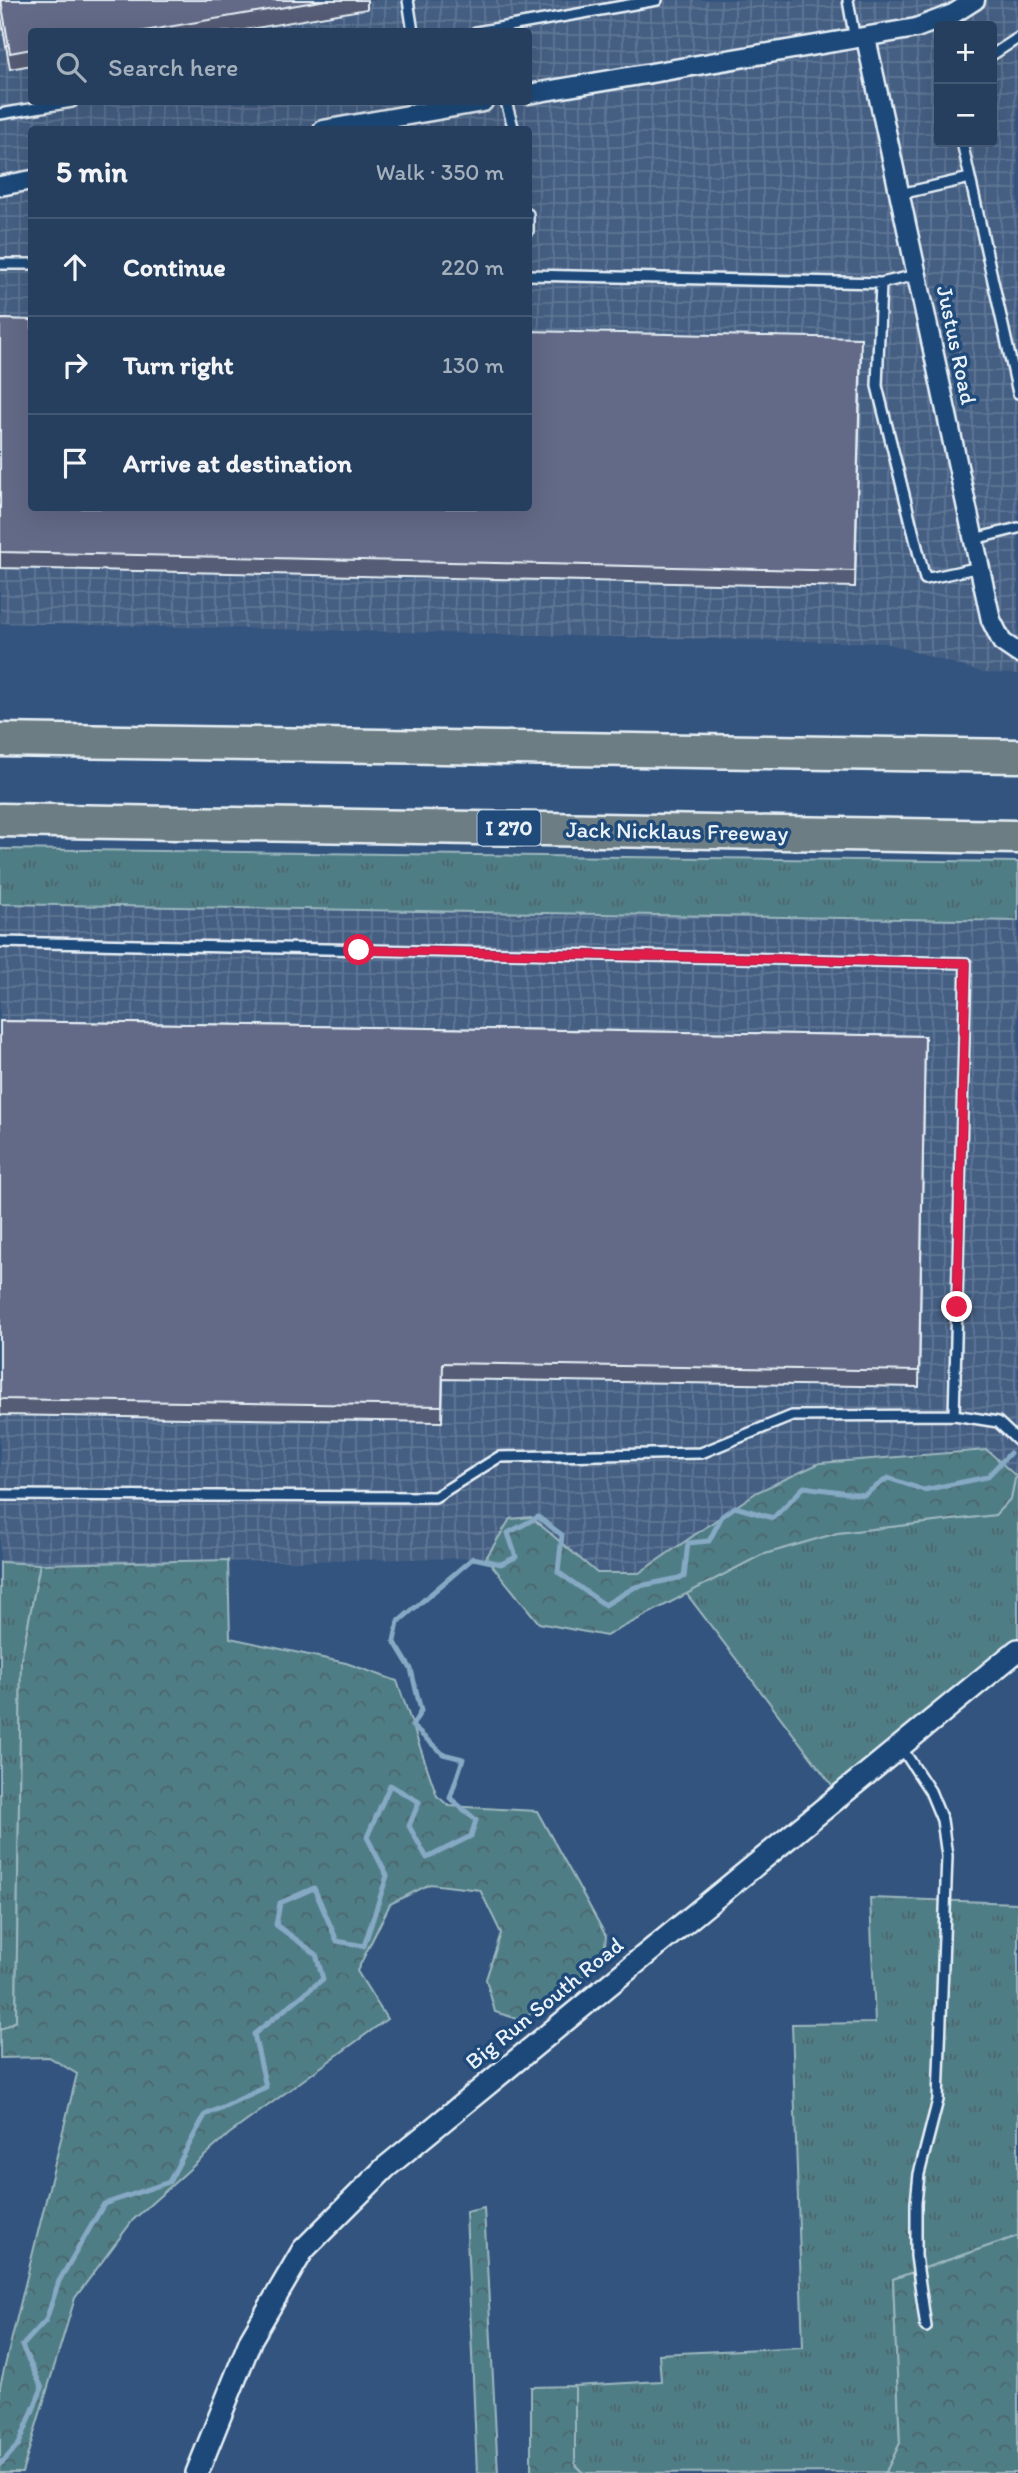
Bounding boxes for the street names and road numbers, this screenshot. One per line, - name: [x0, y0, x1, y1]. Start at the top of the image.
- street label: Justus Road: [931, 283, 983, 407]
- road number: I 270: [477, 810, 540, 846]
- street label: Jack Nicklaus Freeway: [566, 815, 789, 847]
- street label: Big Run South Road: [459, 1931, 629, 2075]

